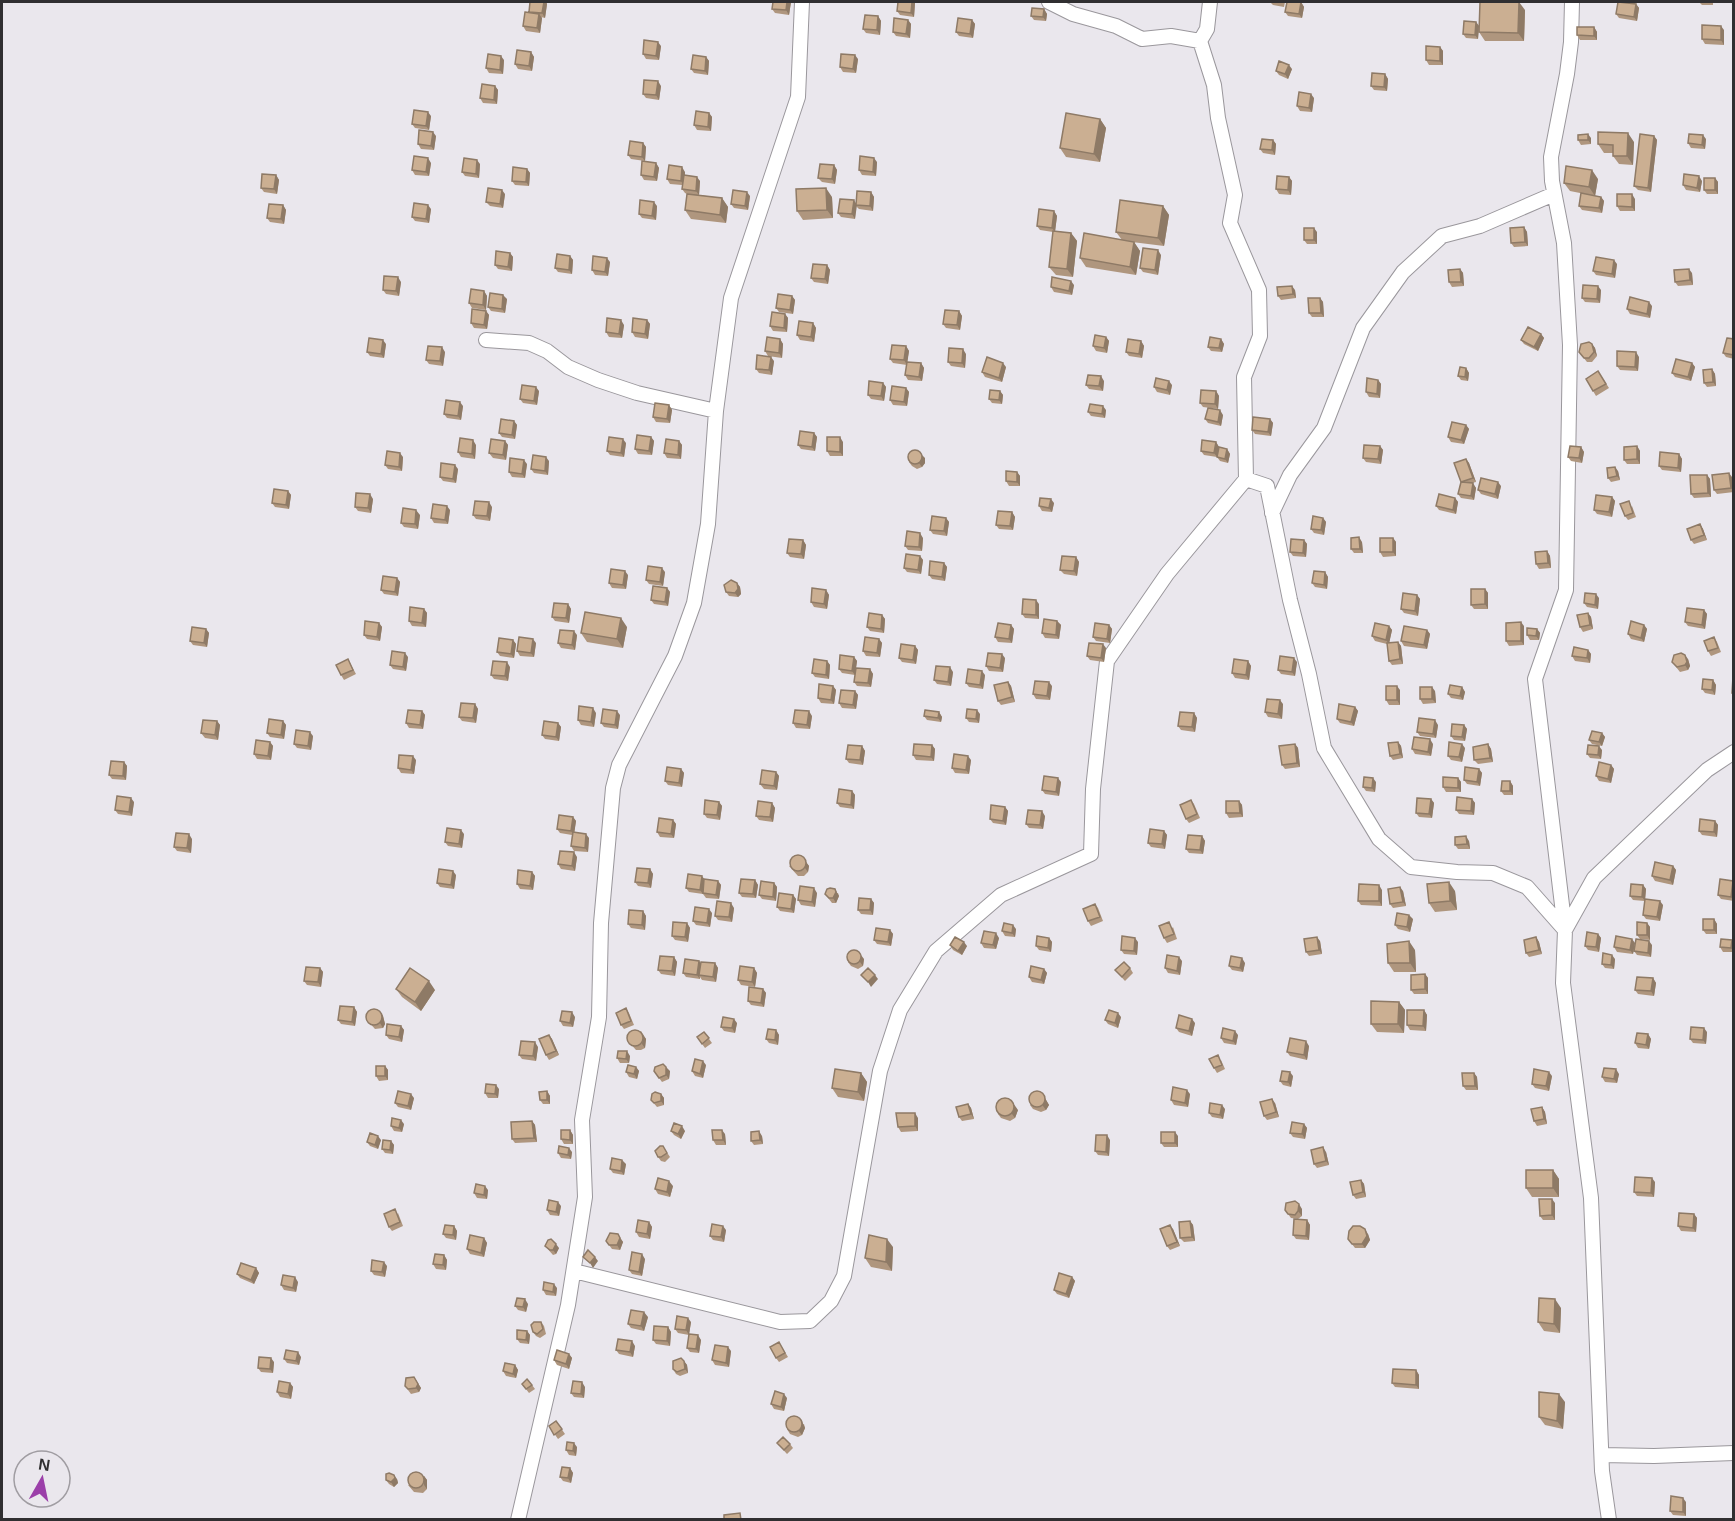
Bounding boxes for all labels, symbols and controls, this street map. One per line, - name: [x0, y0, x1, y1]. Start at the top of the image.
- north arrow: [12, 1449, 72, 1509]
- text: N: [37, 1455, 51, 1474]

